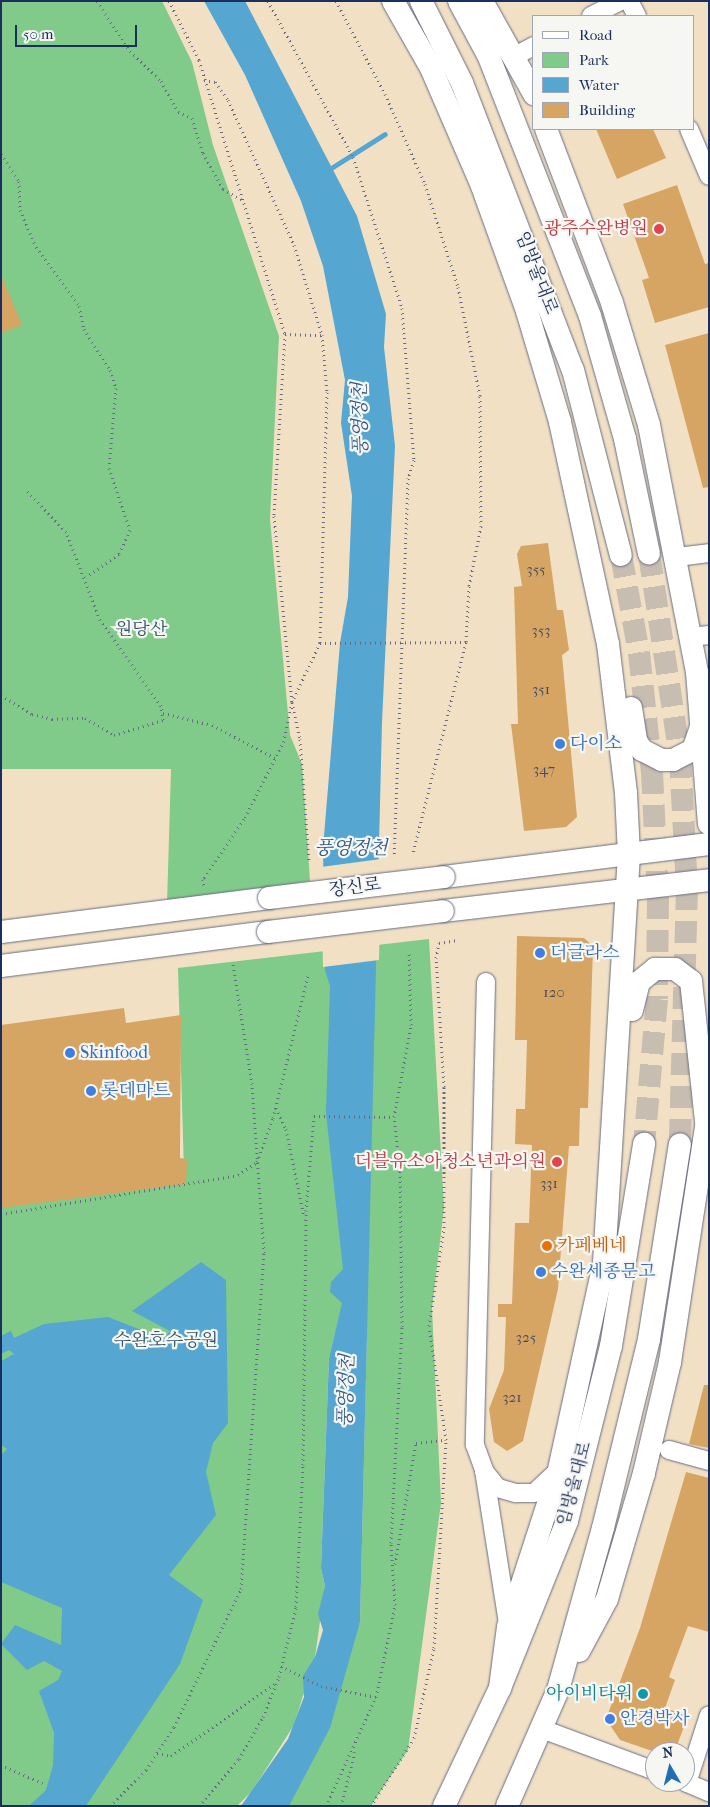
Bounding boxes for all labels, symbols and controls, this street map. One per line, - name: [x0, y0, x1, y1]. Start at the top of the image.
- scale bar: [18, 15, 140, 47]
- legend: [532, 15, 695, 130]
- text: 50 m: [23, 25, 53, 43]
- text: Road: [579, 26, 612, 44]
- text: Park: [579, 51, 609, 69]
- text: Water: [579, 76, 619, 94]
- text: Building: [579, 101, 635, 119]
- place label: 광주수완병원: [544, 218, 648, 240]
- marker: 광주수완병원: [652, 222, 666, 236]
- street label: 임방울대로: [510, 229, 562, 317]
- water label: 풍영정천: [349, 382, 373, 456]
- house number: 355: [526, 561, 546, 579]
- park label: 원당산: [115, 619, 167, 641]
- house number: 353: [532, 622, 550, 640]
- house number: 351: [532, 681, 550, 699]
- place label: 다이소: [570, 733, 622, 755]
- marker: 다이소: [554, 738, 566, 750]
- house number: 347: [533, 761, 555, 779]
- water label: 풍영정천: [314, 838, 388, 860]
- street label: 장신로: [328, 874, 382, 902]
- place label: 더글라스: [550, 942, 620, 964]
- marker: 더글라스: [534, 947, 546, 959]
- house number: 120: [543, 984, 565, 1002]
- place label: Skinfood: [80, 1042, 148, 1064]
- marker: Skinfood: [64, 1047, 76, 1059]
- place label: 롯데마트: [101, 1080, 171, 1102]
- marker: 롯데마트: [85, 1085, 97, 1097]
- place label: 더블유소아청소년과의원: [355, 1151, 546, 1173]
- marker: 더블유소아청소년과의원: [550, 1155, 564, 1169]
- house number: 331: [540, 1175, 558, 1193]
- place label: 카페베네: [557, 1235, 627, 1257]
- marker: 카페베네: [541, 1240, 553, 1252]
- place label: 수완세종문고: [551, 1261, 655, 1283]
- marker: 수완세종문고: [535, 1266, 547, 1278]
- house number: 325: [516, 1329, 536, 1347]
- park label: 수완호수공원: [114, 1330, 218, 1352]
- water label: 풍영정천: [334, 1354, 360, 1428]
- house number: 321: [502, 1389, 522, 1407]
- street label: 임방울대로: [553, 1439, 597, 1529]
- place label: 아이비타워: [546, 1683, 633, 1705]
- marker: 아이비타워: [637, 1688, 649, 1700]
- place label: 안경박사: [620, 1708, 690, 1730]
- marker: 안경박사: [604, 1713, 616, 1725]
- north arrow: [645, 1742, 695, 1792]
- text: N: [662, 1743, 674, 1762]

